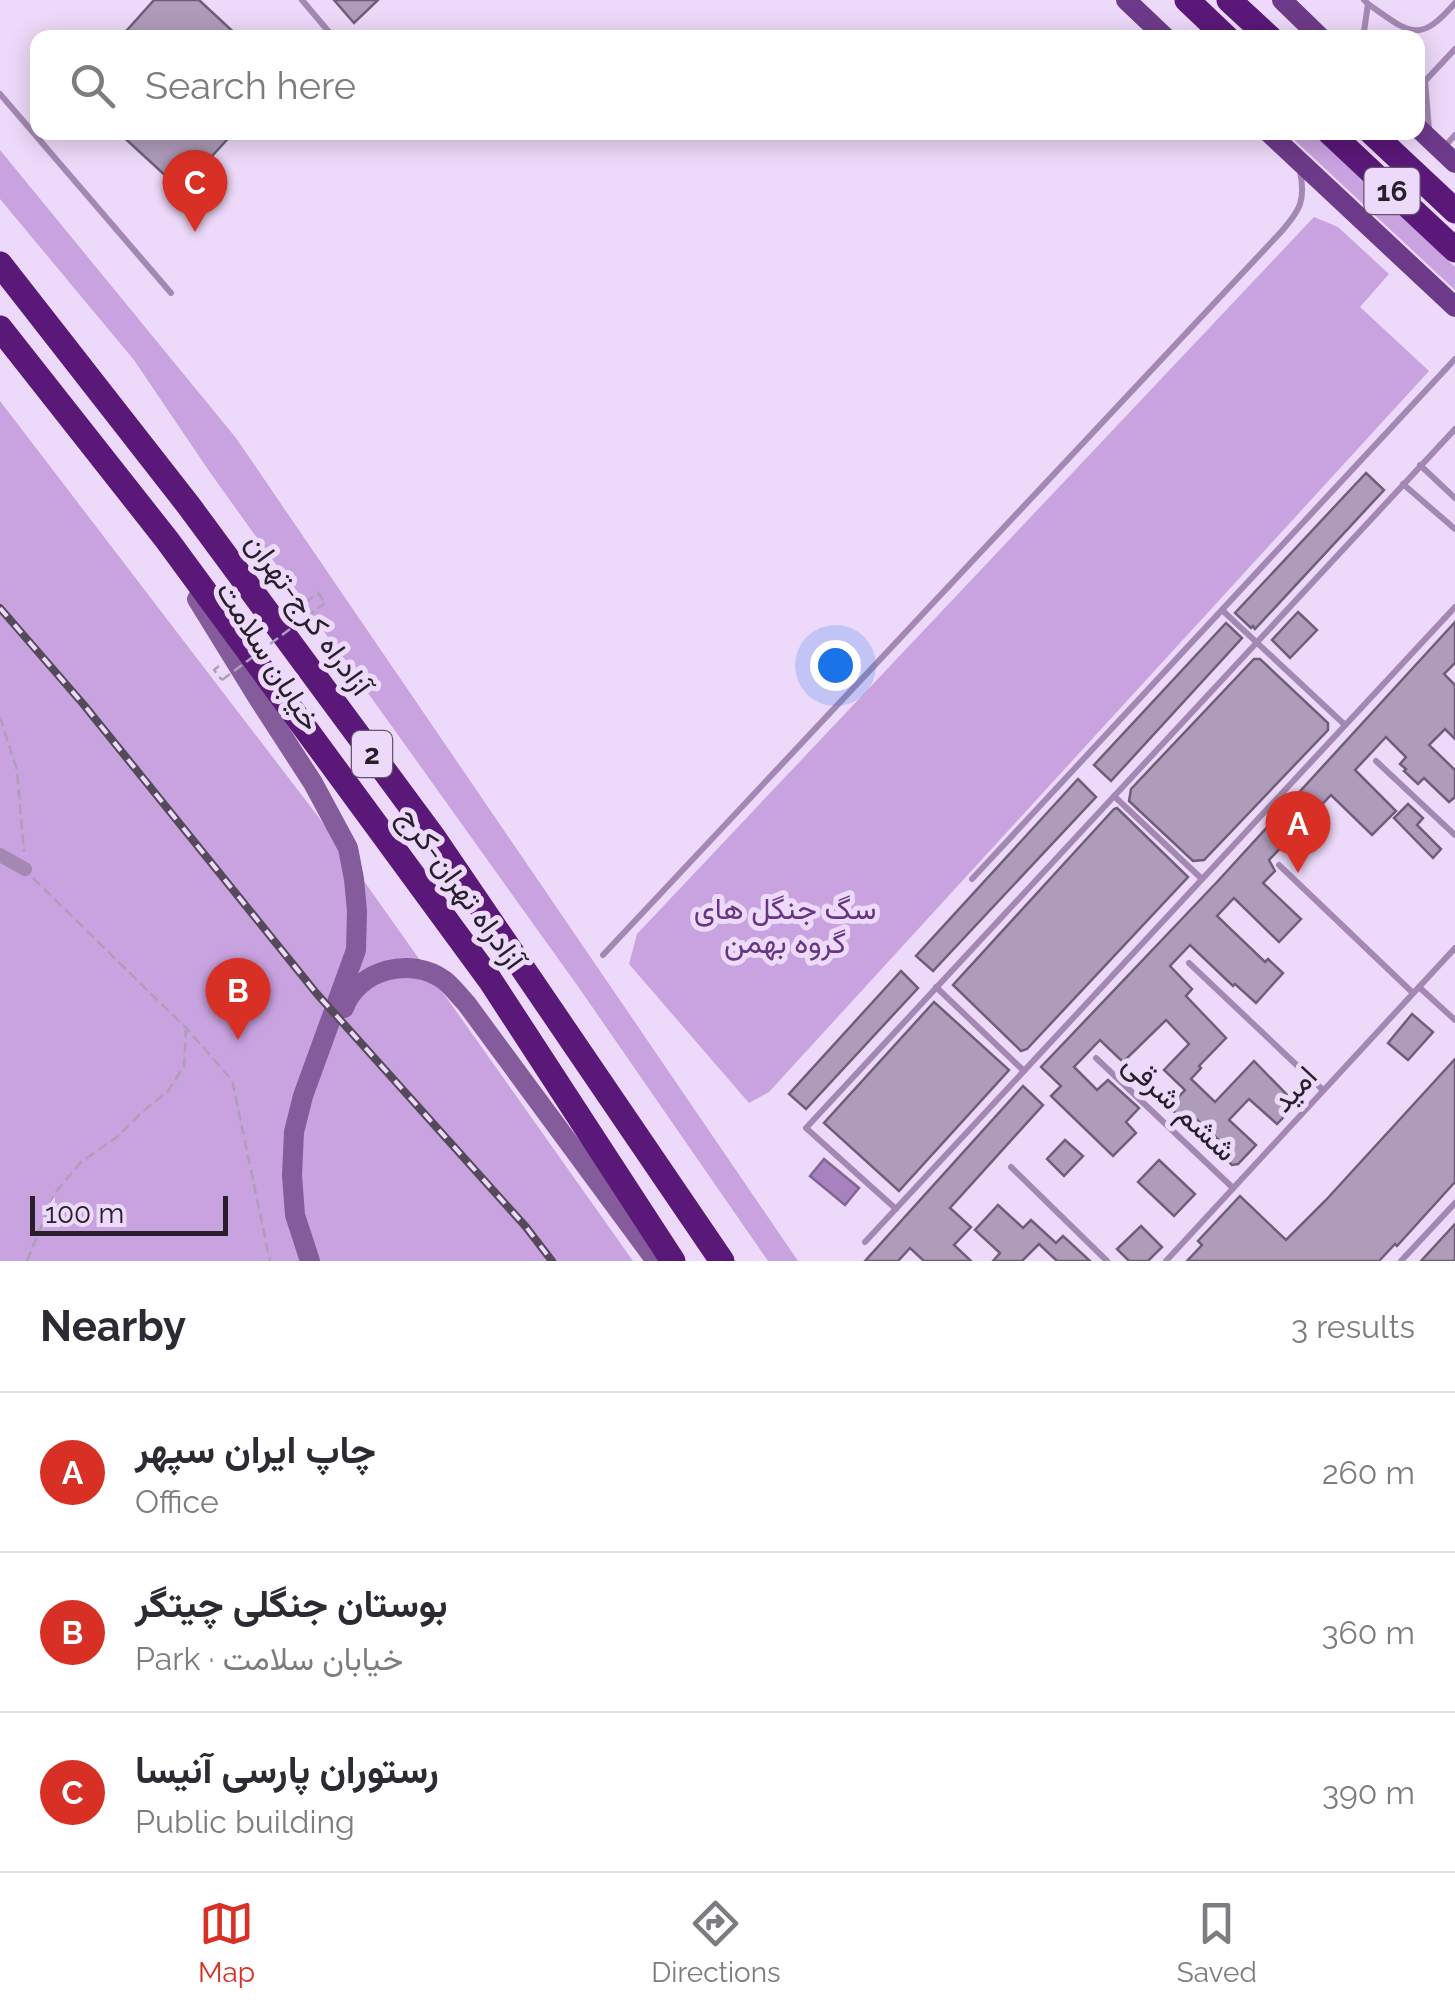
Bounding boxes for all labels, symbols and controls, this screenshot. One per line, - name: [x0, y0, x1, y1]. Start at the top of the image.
- search box: [30, 30, 1425, 140]
- icon: search: [65, 58, 120, 113]
- text: Search here: [145, 63, 356, 108]
- pin: C: [162, 150, 228, 232]
- road number: 16: [1364, 168, 1420, 214]
- street label: آزادراه کرج-تهران: [236, 526, 381, 705]
- street label: خیابان سلامت: [209, 575, 329, 737]
- your location: [810, 640, 861, 691]
- road number: 2: [352, 731, 392, 777]
- pin: A: [1266, 790, 1330, 873]
- street label: آزادراه تهران-کرج: [389, 800, 534, 979]
- park label: سگ جنگل های گروه بهمن: [694, 891, 876, 961]
- pin: B: [206, 958, 270, 1040]
- street label: ششم شرقی: [1115, 1046, 1244, 1170]
- street label: امید: [1264, 1059, 1324, 1119]
- scale bar: [30, 1191, 228, 1236]
- text: 100 m: [45, 1197, 124, 1230]
- text: Nearby: [40, 1302, 186, 1351]
- text: 3 results: [1291, 1308, 1415, 1345]
- text: چاپ ایران سپهر: [135, 1427, 376, 1472]
- text: A: [62, 1454, 83, 1491]
- text: 260 m: [1322, 1454, 1415, 1491]
- text: Office: [135, 1483, 219, 1520]
- text: بوستان جنگلی چیتگر: [135, 1581, 448, 1626]
- text: B: [62, 1614, 83, 1651]
- text: 360 m: [1321, 1614, 1415, 1651]
- text: Park · خیابان سلامت: [135, 1640, 403, 1677]
- text: رستوران پارسی آنیسا: [135, 1747, 439, 1792]
- text: C: [62, 1774, 83, 1811]
- text: 390 m: [1322, 1774, 1415, 1811]
- text: Public building: [135, 1803, 355, 1840]
- tab: Map: [198, 1896, 255, 1989]
- tab: Directions: [651, 1896, 781, 1989]
- tab: Saved: [1177, 1896, 1257, 1989]

